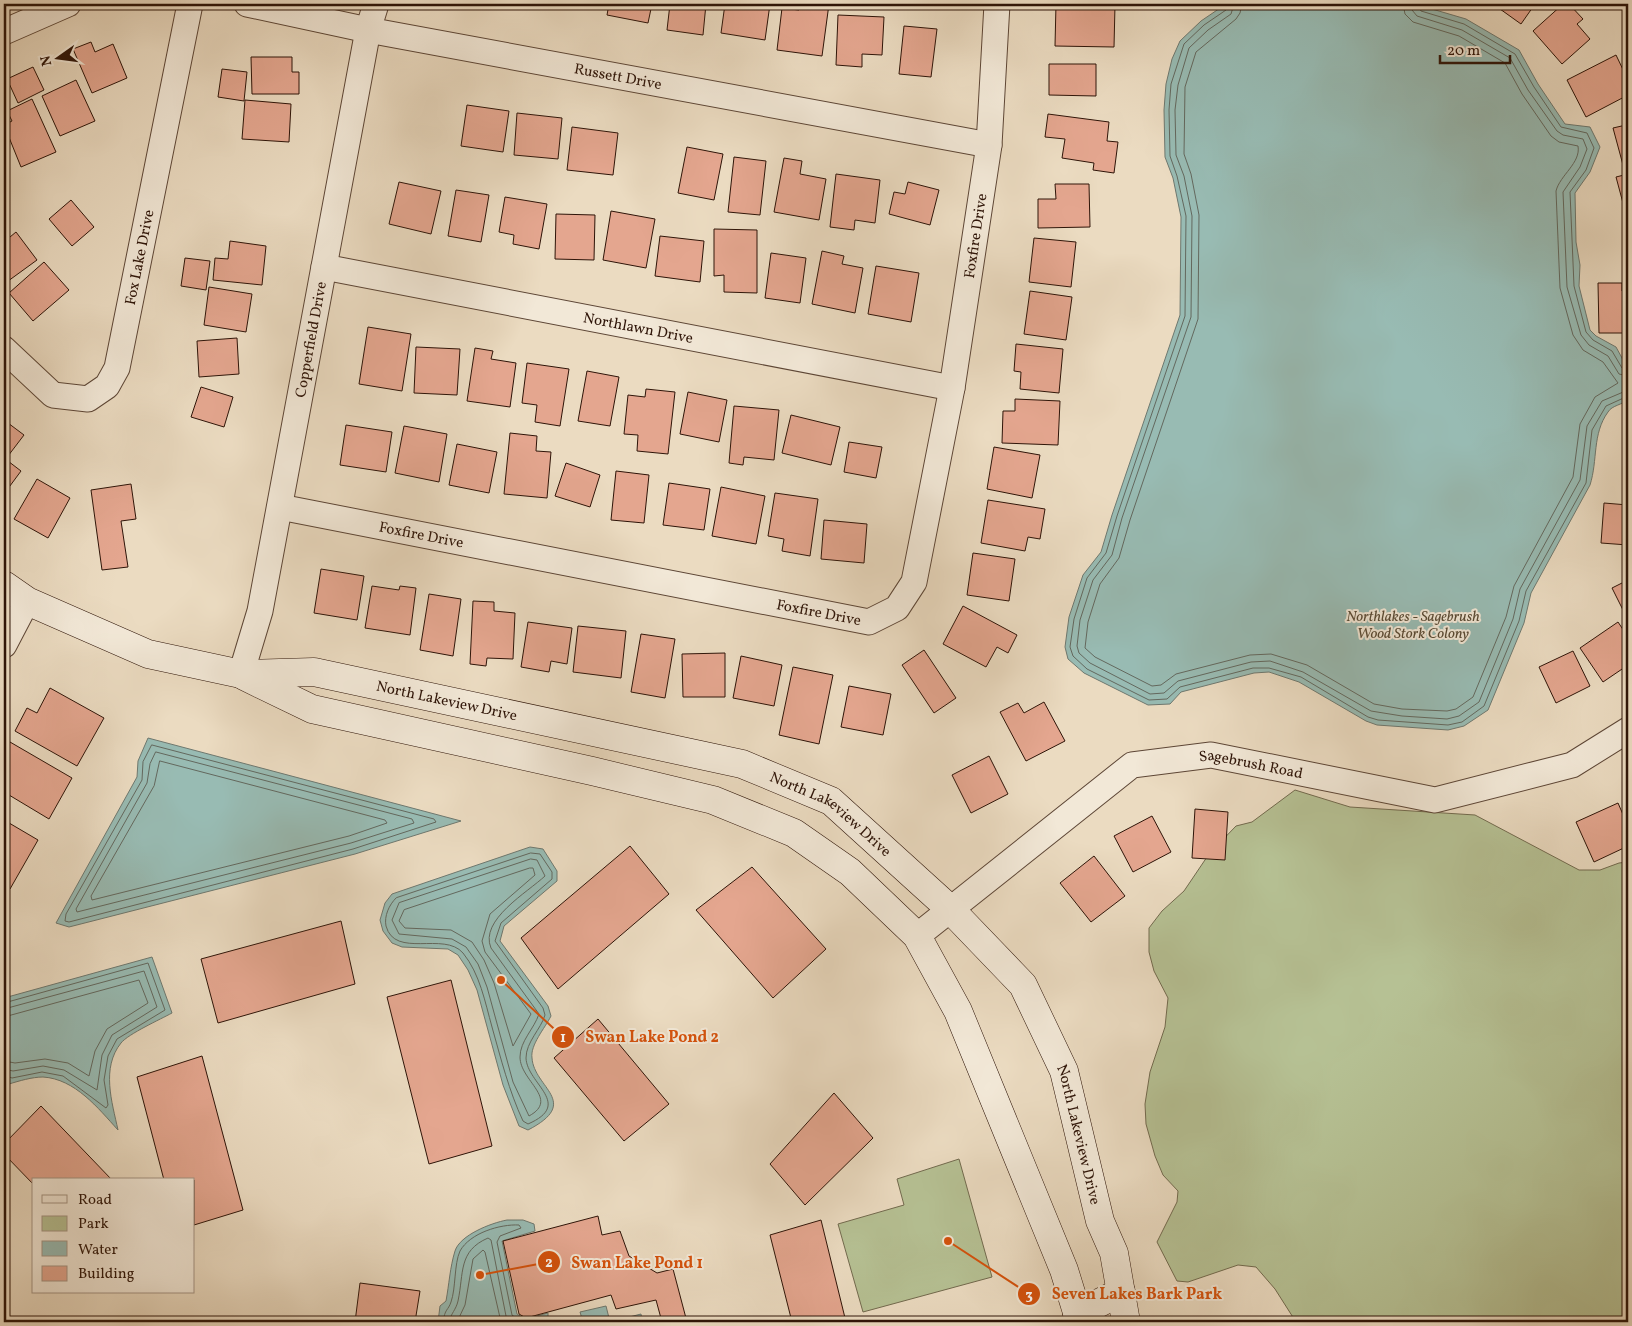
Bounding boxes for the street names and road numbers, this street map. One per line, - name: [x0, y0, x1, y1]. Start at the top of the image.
- street label: Russett Drive: [572, 59, 663, 96]
- street label: Foxfire Drive: [960, 192, 993, 280]
- street label: Fox Lake Drive: [121, 208, 160, 307]
- street label: Copperfield Drive: [291, 280, 333, 399]
- street label: Northlawn Drive: [581, 308, 695, 350]
- street label: Foxfire Drive: [377, 518, 465, 555]
- street label: Foxfire Drive: [774, 595, 863, 632]
- street label: North Lakeview Drive: [374, 677, 519, 727]
- street label: Sagebrush Road: [1198, 746, 1305, 785]
- street label: North Lakeview Drive: [766, 768, 895, 863]
- street label: North Lakeview Drive: [1050, 1061, 1105, 1207]

